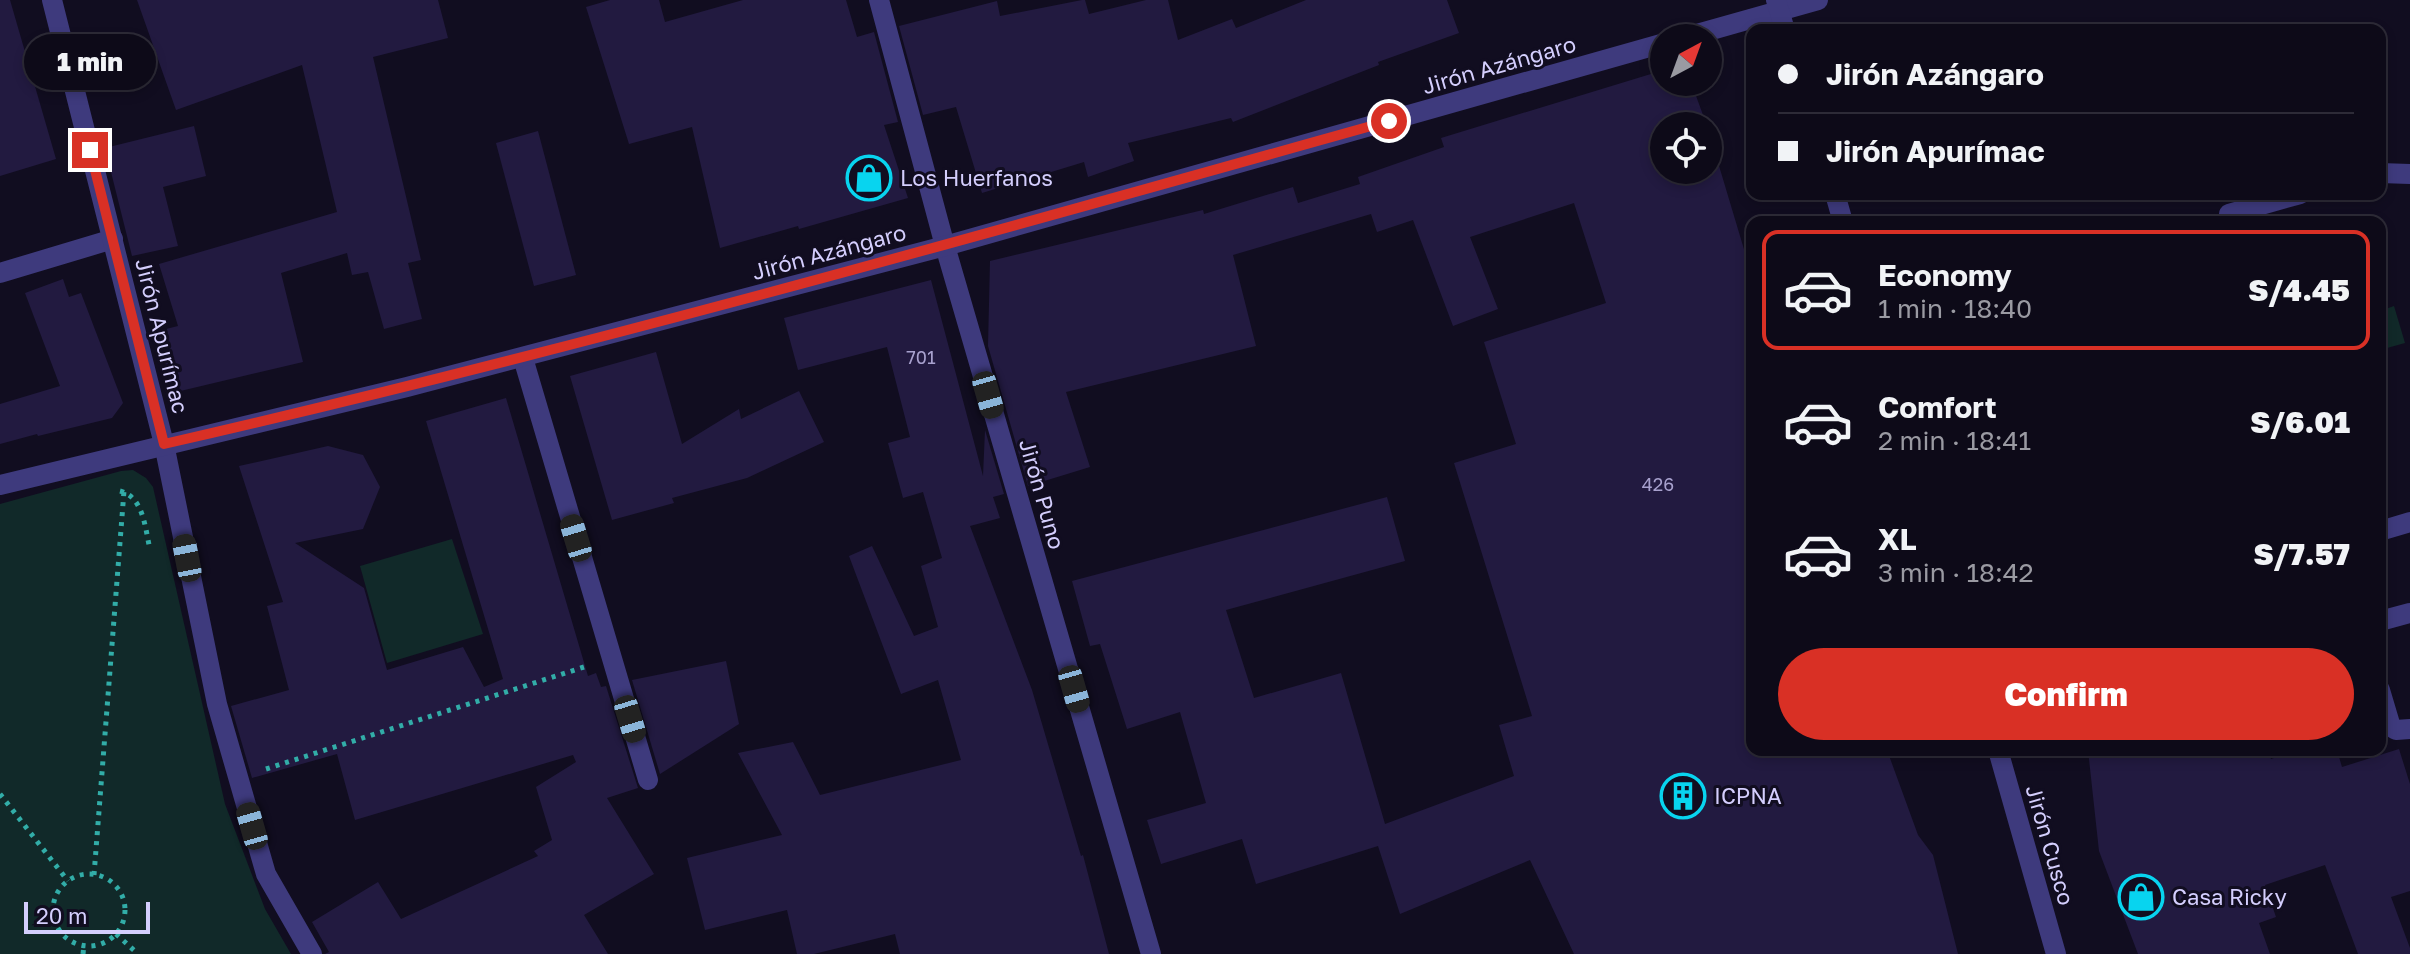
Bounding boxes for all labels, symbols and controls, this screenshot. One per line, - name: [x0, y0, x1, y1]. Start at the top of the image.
- north arrow: [1650, 24, 1722, 96]
- map controls: [1650, 24, 1722, 184]
- street label: Jirón Azángaro: [1419, 30, 1579, 99]
- callout: 1 min: [24, 34, 156, 90]
- text: 1 min: [57, 46, 123, 77]
- text: Jirón Azángaro: [1826, 56, 2044, 92]
- route start: [1371, 103, 1407, 139]
- button: locate: [1650, 112, 1722, 184]
- route end: [72, 132, 108, 168]
- text: Jirón Apurímac: [1826, 133, 2045, 169]
- shop icon: Los Huerfanos: [845, 154, 893, 202]
- place label: Los Huerfanos: [900, 164, 1053, 191]
- street label: Jirón Azángaro: [749, 218, 909, 285]
- icon: car: [1782, 254, 1854, 326]
- street label: Jirón Apurímac: [130, 256, 195, 416]
- text: Economy: [1878, 257, 2012, 293]
- text: S/4.45: [2248, 272, 2350, 308]
- text: 1 min · 18:40: [1878, 293, 2032, 324]
- house number: 701: [906, 346, 936, 368]
- car: [970, 369, 1006, 421]
- icon: car: [1782, 386, 1854, 458]
- text: Comfort: [1878, 389, 1997, 425]
- text: S/6.01: [2250, 404, 2350, 440]
- text: 2 min · 18:41: [1878, 425, 2031, 456]
- street label: Jirón Puno: [1014, 436, 1071, 552]
- house number: 426: [1642, 473, 1674, 495]
- car: [558, 512, 594, 564]
- icon: car: [1782, 518, 1854, 590]
- text: XL: [1878, 521, 1917, 557]
- car: [171, 532, 203, 584]
- text: S/7.57: [2254, 536, 2350, 572]
- text: 3 min · 18:42: [1878, 557, 2034, 588]
- button: Confirm: [1778, 648, 2354, 740]
- car: [1056, 663, 1092, 715]
- car: [612, 693, 648, 745]
- building icon: ICPNA: [1659, 772, 1707, 820]
- place label: ICPNA: [1714, 782, 1782, 809]
- street label: Jirón Cusco: [2020, 782, 2081, 908]
- car: [234, 800, 270, 852]
- shop icon: Casa Ricky: [2117, 873, 2165, 921]
- place label: Casa Ricky: [2172, 883, 2287, 910]
- scale bar: [24, 898, 150, 934]
- text: 20 m: [36, 902, 87, 929]

